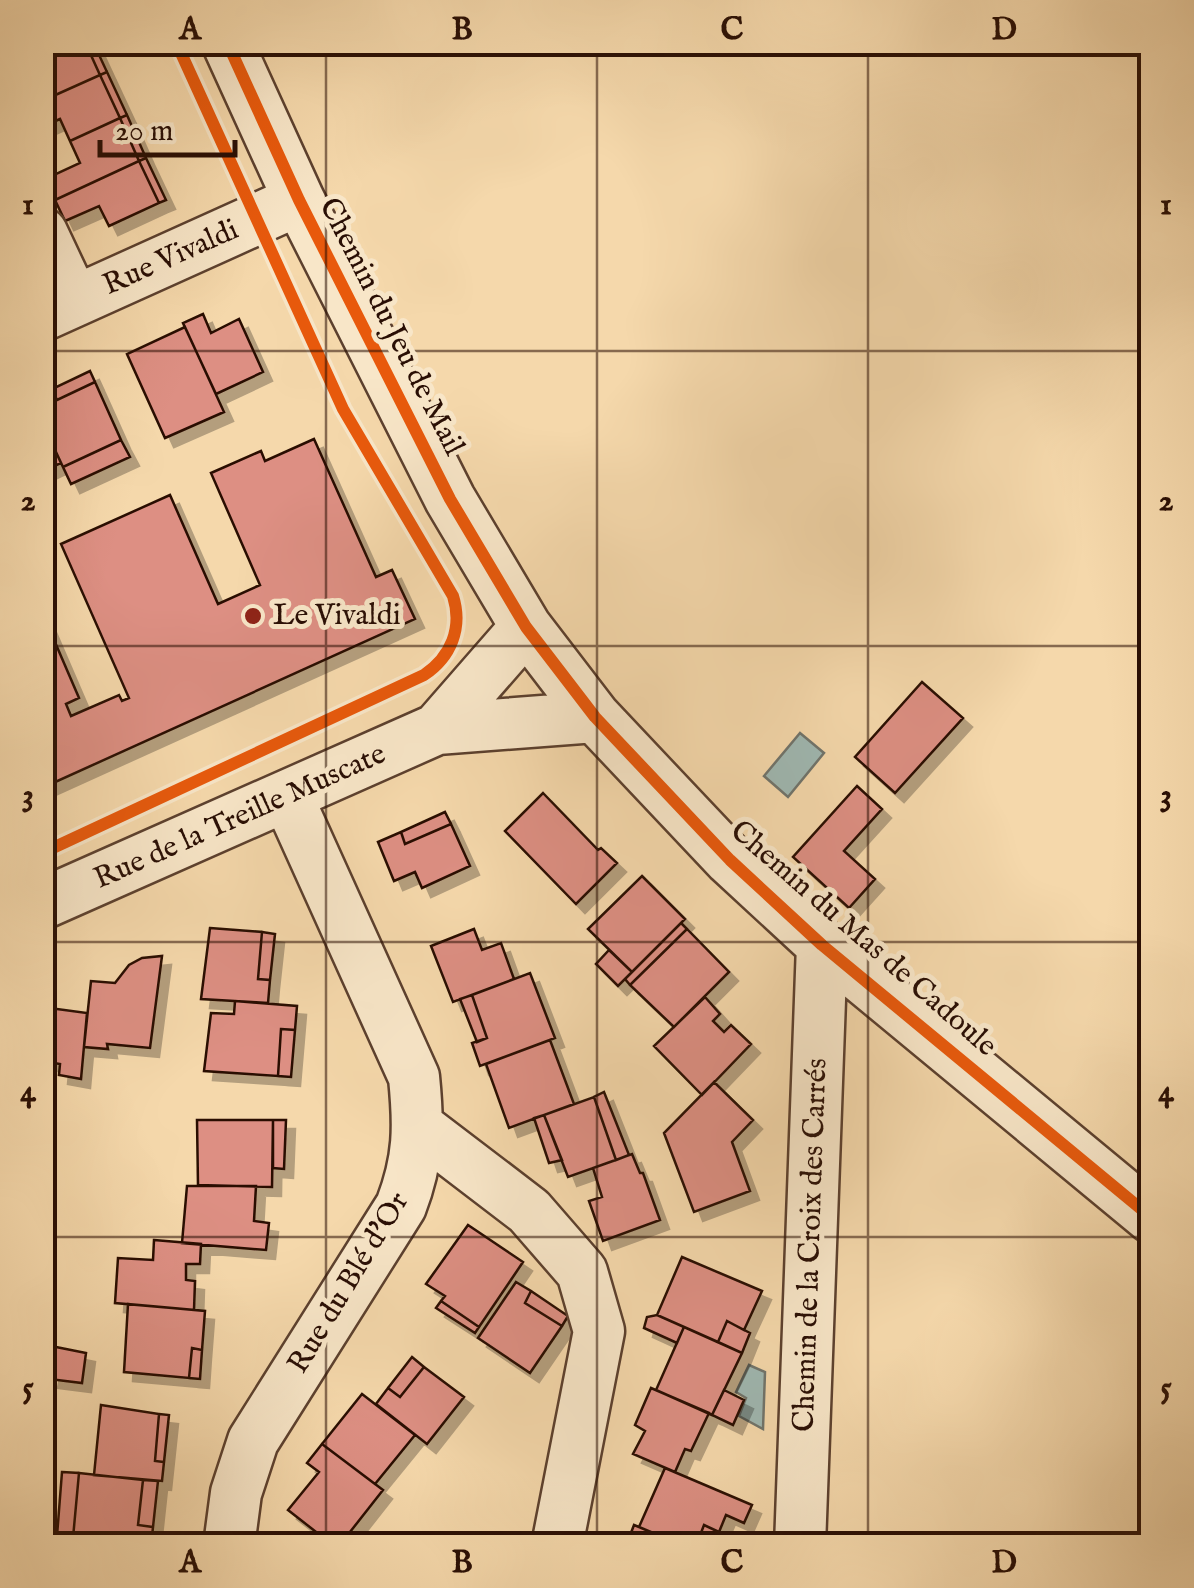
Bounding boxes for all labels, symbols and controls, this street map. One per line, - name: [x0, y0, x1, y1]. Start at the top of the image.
- text: A: [177, 10, 202, 51]
- text: B: [451, 10, 473, 51]
- text: C: [721, 10, 744, 51]
- text: D: [991, 10, 1017, 51]
- scale bar: [100, 95, 235, 157]
- text: 20 m: [115, 113, 174, 151]
- text: 1: [22, 185, 34, 226]
- text: 1: [1160, 185, 1172, 226]
- street label: Chemin du Jeu de Mail: [310, 192, 473, 463]
- street label: Rue Vivaldi: [97, 211, 245, 305]
- text: 2: [20, 481, 36, 522]
- text: 2: [1158, 481, 1174, 522]
- place label: Le Vivaldi: [273, 597, 401, 635]
- marker: Le Vivaldi: [242, 605, 264, 627]
- street label: Rue de la Treille Muscate: [88, 735, 392, 899]
- text: 3: [22, 776, 34, 817]
- text: 3: [1160, 776, 1172, 817]
- street label: Chemin du Mas de Cadoule: [722, 813, 1004, 1065]
- street label: Chemin de la Croix des Carrés: [785, 1057, 837, 1433]
- text: 4: [20, 1072, 36, 1113]
- text: 4: [1158, 1072, 1174, 1113]
- street label: Rue du Blé d'Or: [280, 1185, 418, 1381]
- text: 5: [22, 1368, 34, 1409]
- text: 5: [1160, 1368, 1172, 1409]
- text: A: [177, 1543, 202, 1584]
- text: B: [451, 1543, 473, 1584]
- text: C: [721, 1543, 744, 1584]
- text: D: [991, 1543, 1017, 1584]

